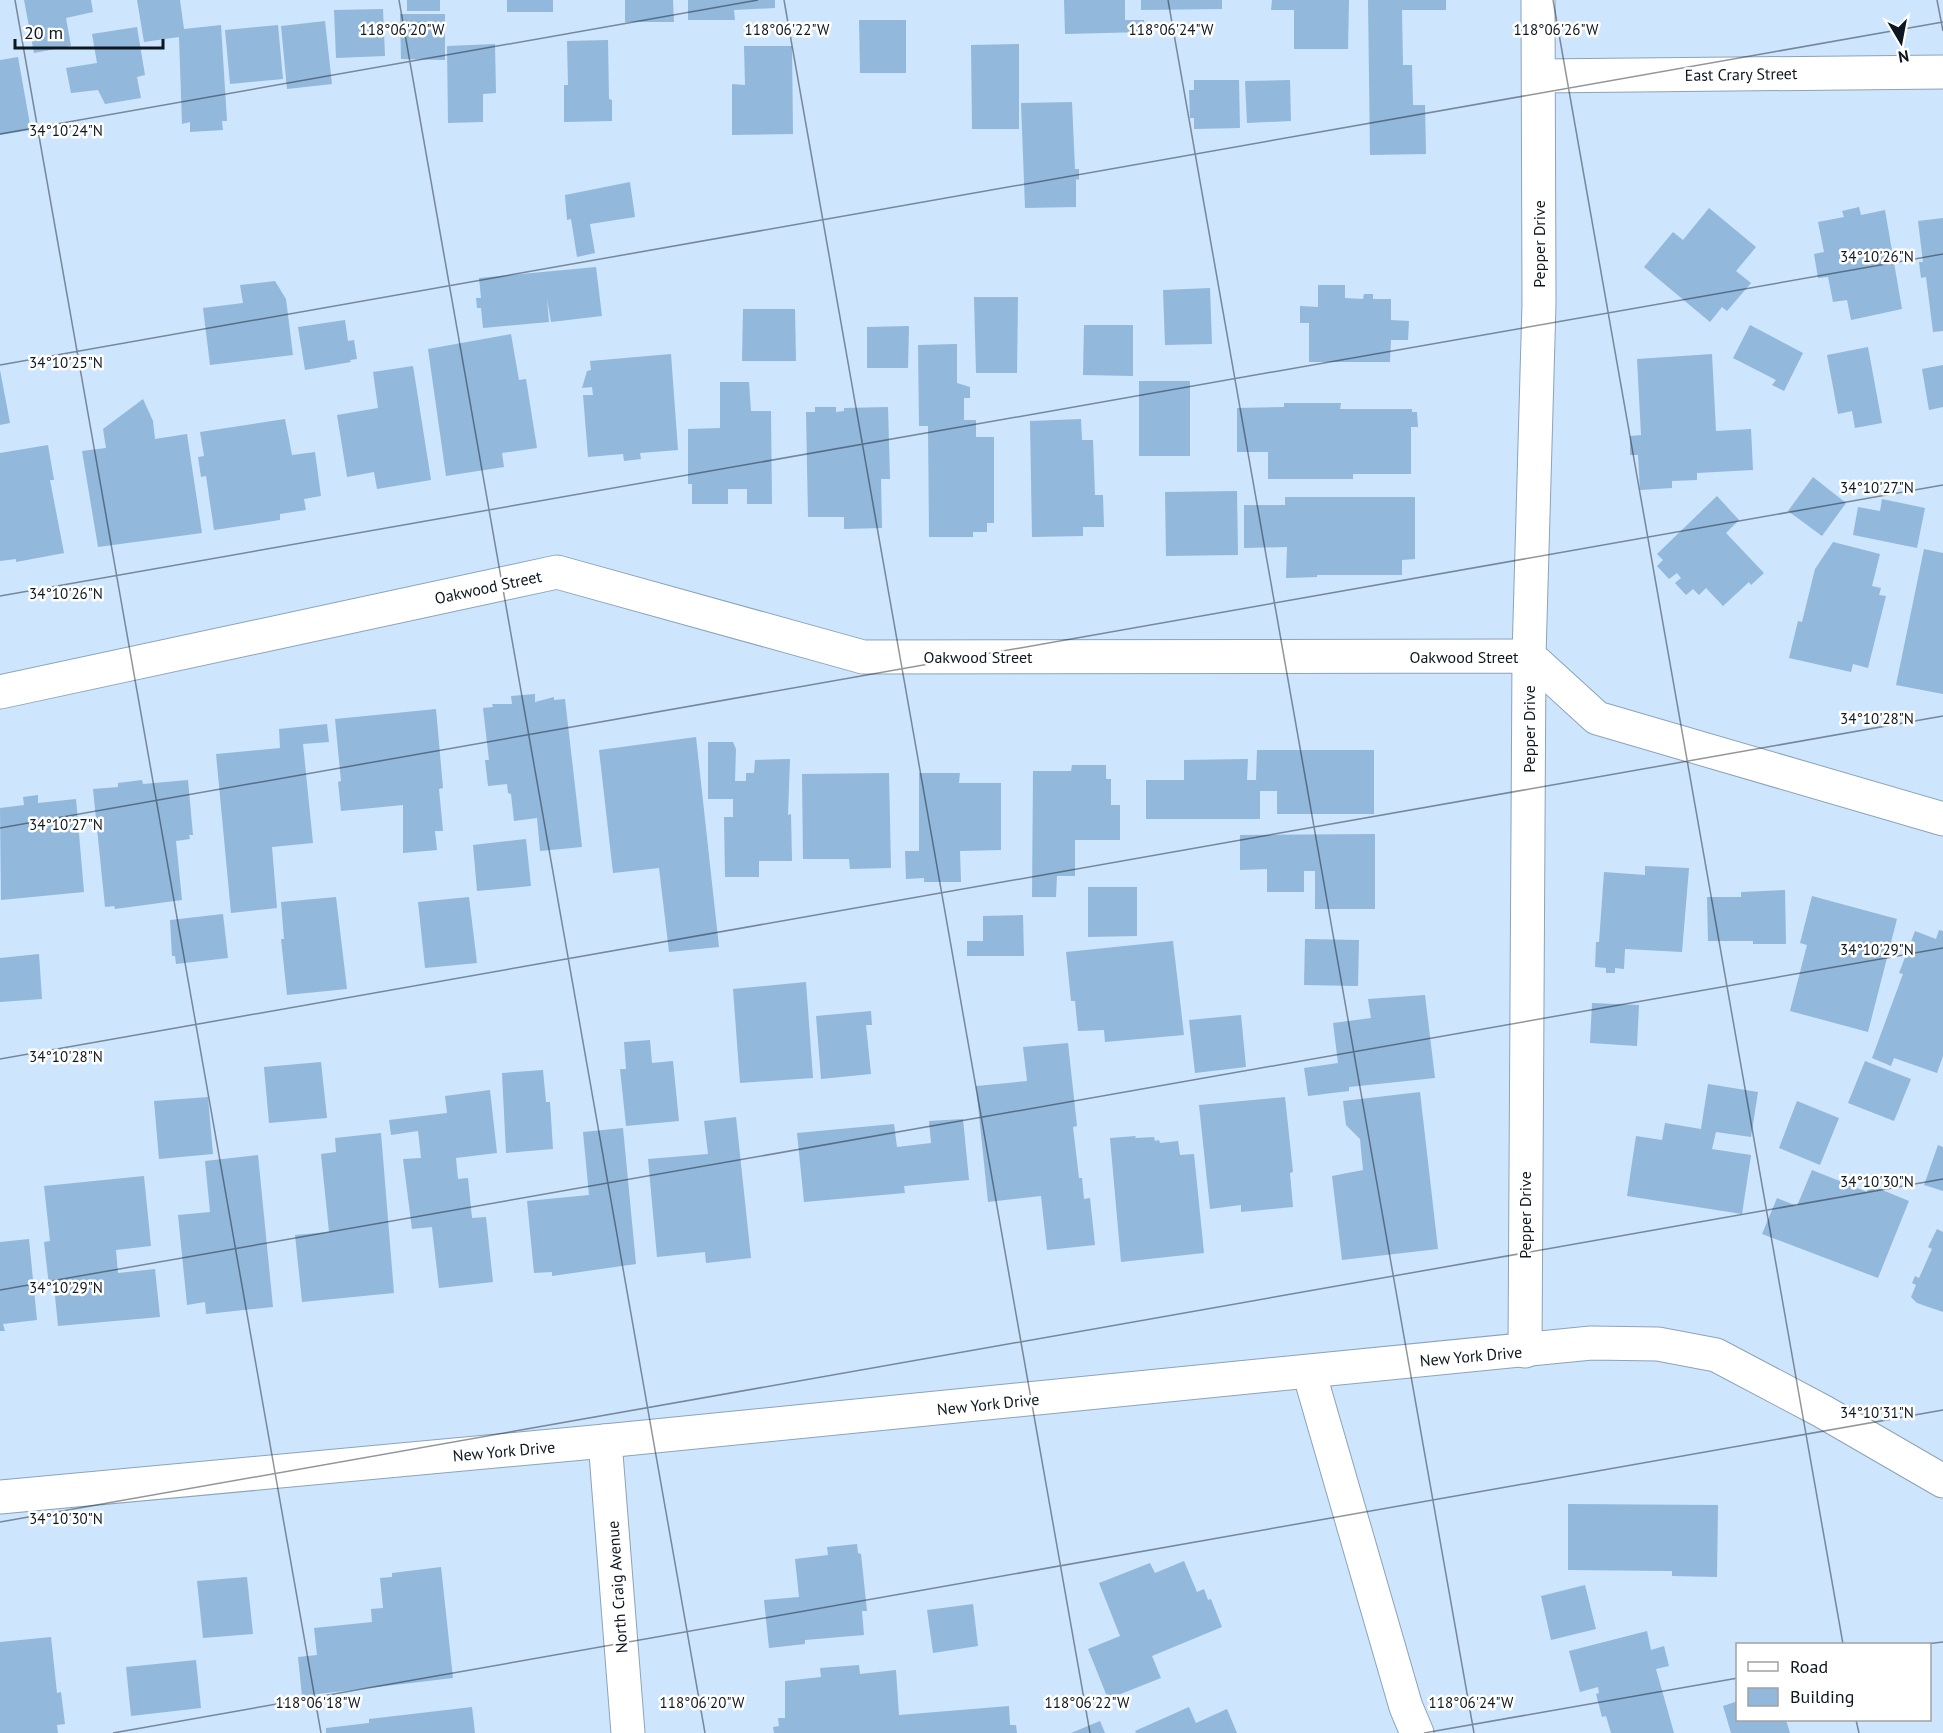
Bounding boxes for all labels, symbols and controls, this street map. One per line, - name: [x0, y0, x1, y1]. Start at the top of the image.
- scale bar: [15, 12, 164, 50]
- north arrow: [1871, 12, 1931, 72]
- text: 118°06'20"W: [360, 20, 445, 39]
- text: 118°06'22"W: [745, 20, 830, 39]
- text: 118°06'24"W: [1129, 20, 1214, 39]
- text: 118°06'26"W: [1514, 20, 1599, 39]
- text: 20 m: [24, 21, 63, 44]
- text: N: [1897, 46, 1911, 68]
- street label: East Crary Street: [1685, 63, 1798, 85]
- text: 34°10'24"N: [29, 121, 103, 140]
- street label: Pepper Drive: [1529, 200, 1549, 288]
- text: 34°10'26"N: [1840, 247, 1914, 266]
- text: 34°10'25"N: [29, 353, 103, 372]
- text: 34°10'27"N: [1840, 478, 1914, 497]
- street label: Oakwood Street: [433, 566, 544, 608]
- text: 34°10'26"N: [29, 584, 103, 603]
- street label: Oakwood Street: [923, 647, 1033, 667]
- street label: Oakwood Street: [1409, 647, 1519, 667]
- street label: Pepper Drive: [1519, 685, 1539, 773]
- text: 34°10'28"N: [1840, 709, 1914, 728]
- text: 34°10'27"N: [29, 815, 103, 834]
- text: 34°10'29"N: [1840, 940, 1914, 959]
- text: 34°10'28"N: [29, 1047, 103, 1066]
- street label: Pepper Drive: [1515, 1171, 1535, 1259]
- text: 34°10'30"N: [1840, 1172, 1914, 1191]
- text: 34°10'29"N: [29, 1278, 103, 1297]
- street label: New York Drive: [1419, 1342, 1523, 1370]
- street label: New York Drive: [936, 1389, 1040, 1419]
- text: 34°10'31"N: [1840, 1403, 1914, 1422]
- street label: New York Drive: [452, 1437, 556, 1465]
- text: 34°10'30"N: [29, 1509, 103, 1528]
- street label: North Craig Avenue: [602, 1520, 632, 1654]
- legend: [1736, 1643, 1931, 1721]
- text: Road: [1790, 1655, 1828, 1678]
- text: Building: [1790, 1685, 1854, 1708]
- text: 118°06'18"W: [276, 1693, 361, 1712]
- text: 118°06'20"W: [660, 1693, 745, 1712]
- text: 118°06'22"W: [1045, 1693, 1130, 1712]
- text: 118°06'24"W: [1429, 1693, 1514, 1712]

